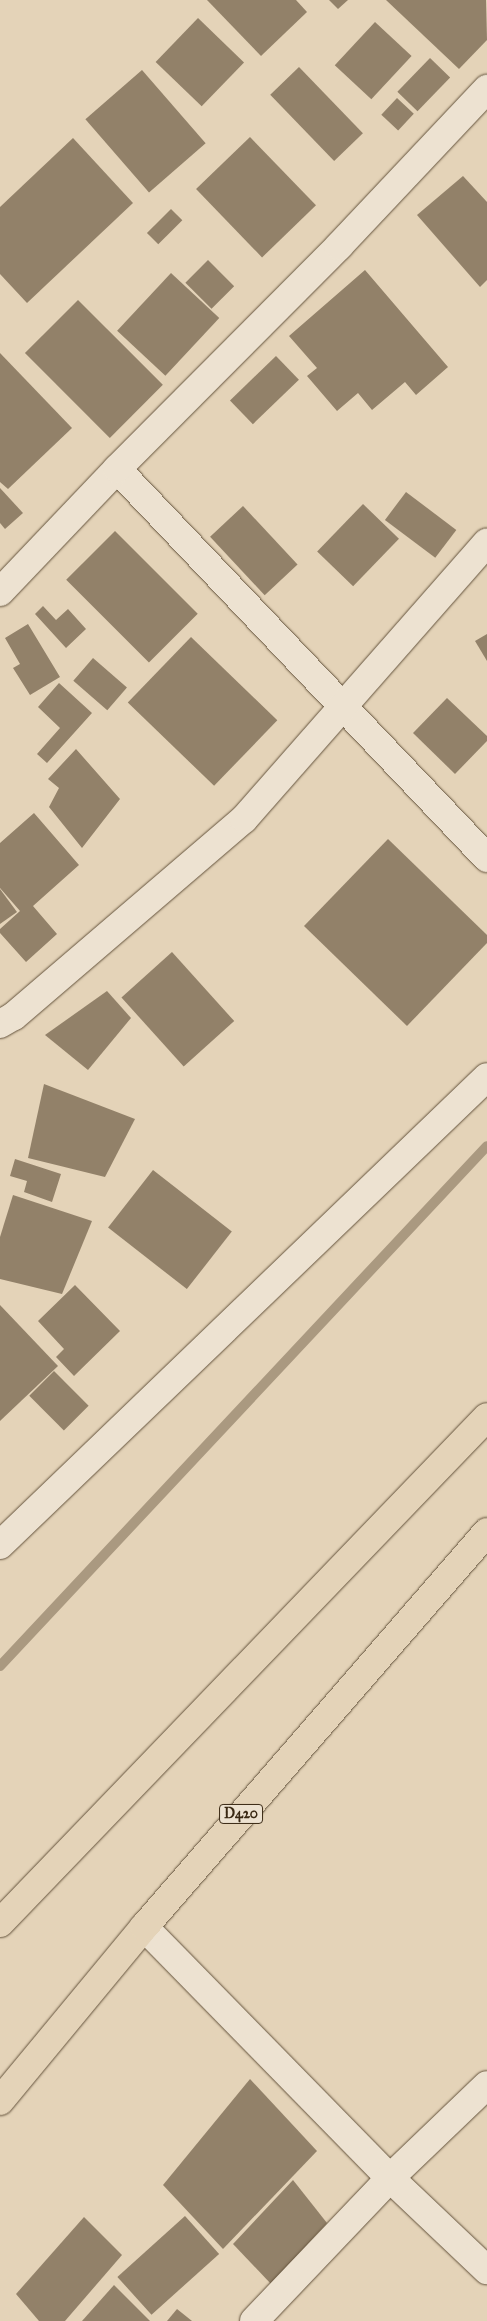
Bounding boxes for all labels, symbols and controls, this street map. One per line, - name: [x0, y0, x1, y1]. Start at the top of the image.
- road number: D420: [218, 1802, 264, 1826]

